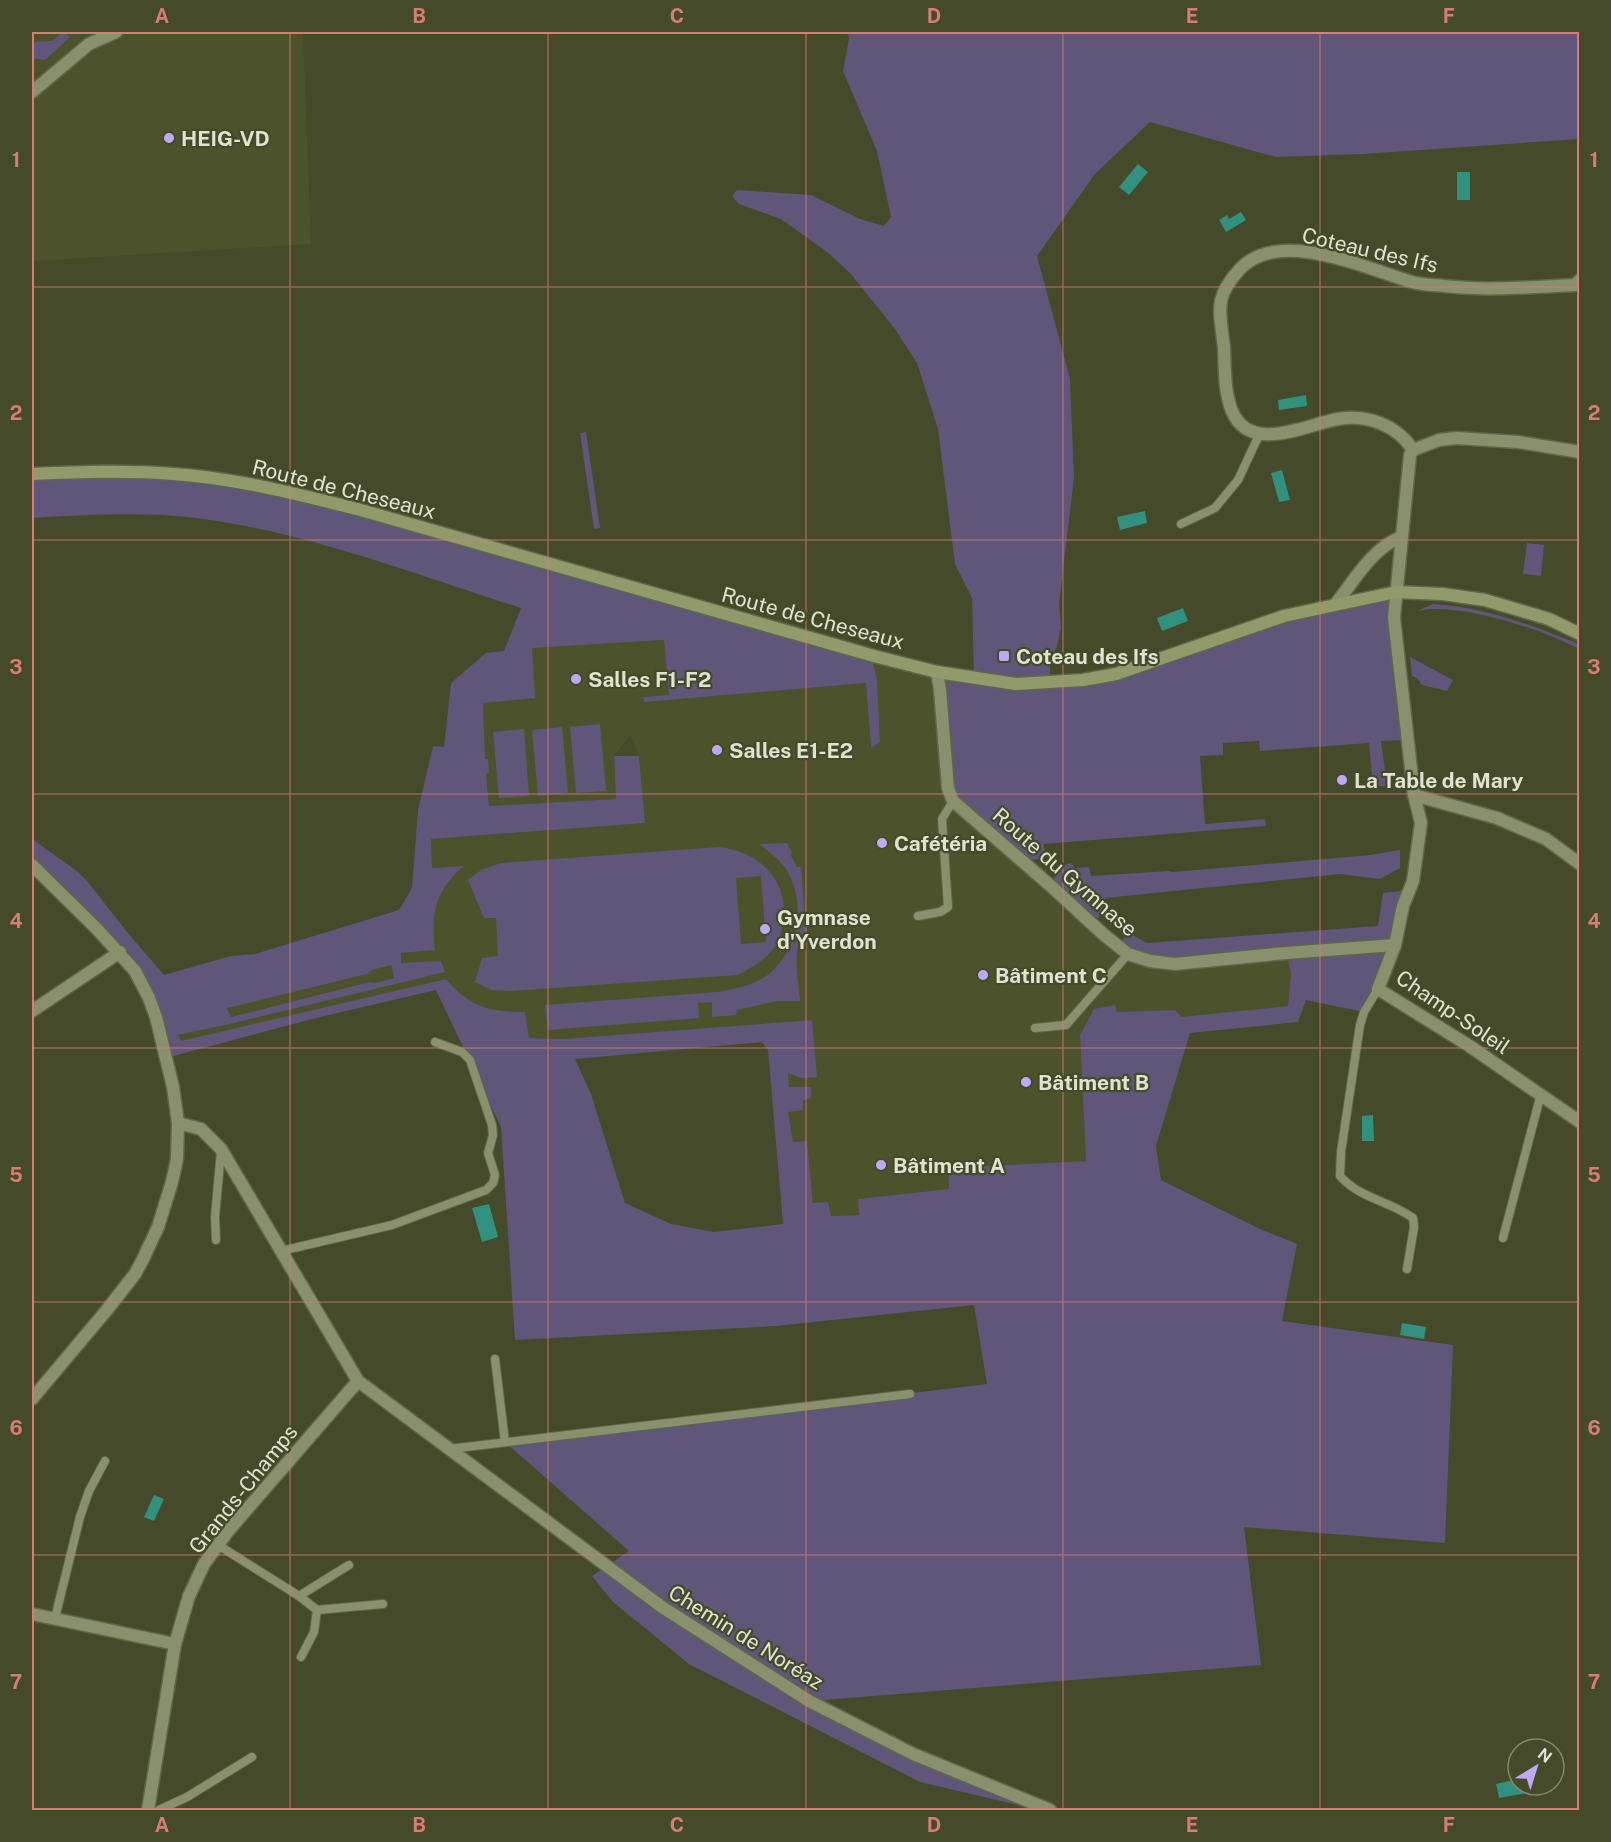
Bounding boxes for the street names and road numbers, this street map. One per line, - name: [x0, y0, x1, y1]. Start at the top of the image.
- street label: Coteau des Ifs: [1300, 222, 1440, 278]
- street label: Route de Cheseaux: [250, 454, 438, 524]
- street label: Route de Cheseaux: [719, 582, 907, 654]
- street label: Route du Gymnase: [988, 803, 1142, 941]
- street label: Champ-Soleil: [1391, 965, 1515, 1059]
- street label: Grands-Champs: [184, 1420, 302, 1558]
- street label: Chemin de Noréaz: [664, 1579, 828, 1695]

